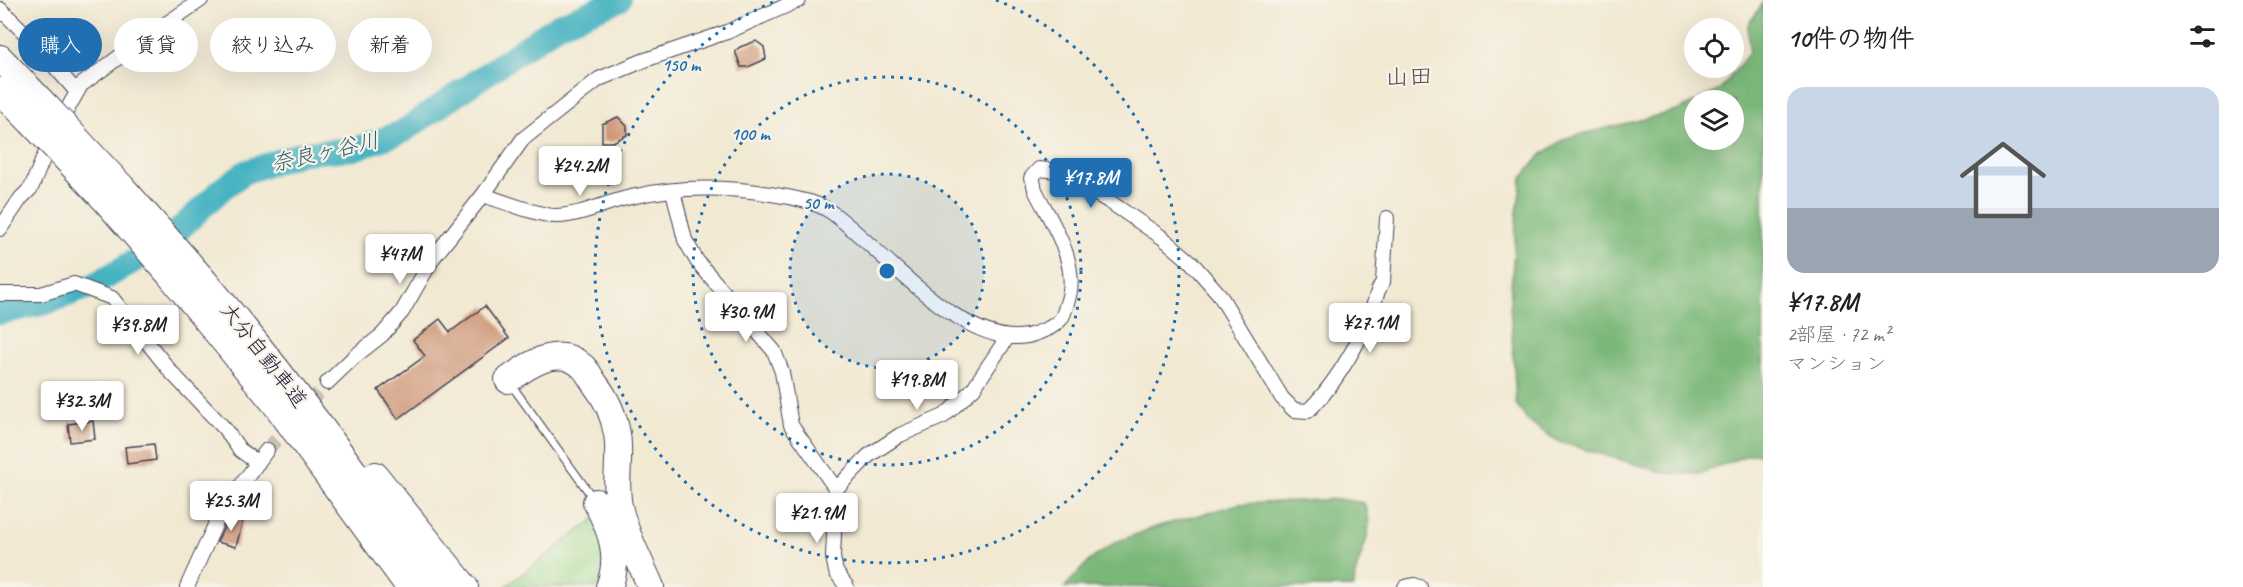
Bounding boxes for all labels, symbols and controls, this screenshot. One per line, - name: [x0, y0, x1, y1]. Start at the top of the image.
- chip: 購入: [18, 18, 102, 72]
- chip: 賃貸: [114, 18, 198, 72]
- chip: 絞り込み: [210, 18, 336, 72]
- chip: 新着: [348, 18, 432, 72]
- map controls: [1684, 18, 1744, 150]
- button: locate: [1684, 18, 1744, 78]
- icon: filters: [2186, 20, 2219, 53]
- text: 10件の物件: [1787, 22, 1914, 55]
- text: 150 m: [662, 54, 702, 76]
- district label: 山田: [1385, 61, 1433, 91]
- button: layers: [1684, 90, 1744, 150]
- text: 100 m: [731, 123, 771, 145]
- water label: 奈良ヶ谷川: [268, 126, 382, 178]
- icon: home: [1949, 126, 2057, 234]
- pin: ¥24.2M: [531, 146, 629, 197]
- text: ¥24.2M: [553, 153, 607, 178]
- pin: ¥17.8M: [1042, 158, 1140, 209]
- text: ¥17.8M: [1064, 165, 1118, 190]
- text: 50 m: [803, 192, 835, 214]
- pin: ¥47M: [364, 234, 436, 285]
- text: ¥47M: [379, 241, 421, 266]
- centre of rings: [877, 261, 897, 281]
- text: ¥17.8M: [1787, 285, 1858, 318]
- pin: ¥30.9M: [697, 292, 795, 343]
- street label: 大分自動車道: [215, 297, 313, 413]
- text: ¥30.9M: [719, 299, 773, 324]
- pin: ¥27.1M: [1321, 303, 1419, 354]
- pin: ¥39.8M: [89, 305, 187, 356]
- text: ¥27.1M: [1343, 310, 1397, 335]
- text: ¥39.8M: [111, 312, 165, 337]
- text: 2部屋 · 72 m²: [1787, 322, 1890, 347]
- text: マンション: [1787, 351, 1886, 376]
- pin: ¥19.8M: [868, 360, 966, 411]
- text: ¥19.8M: [890, 367, 944, 392]
- pin: ¥32.3M: [33, 381, 131, 432]
- text: ¥32.3M: [55, 388, 109, 413]
- pin: ¥25.3M: [182, 481, 280, 532]
- text: ¥25.3M: [204, 488, 258, 513]
- pin: ¥21.9M: [768, 493, 866, 544]
- text: ¥21.9M: [790, 500, 844, 525]

